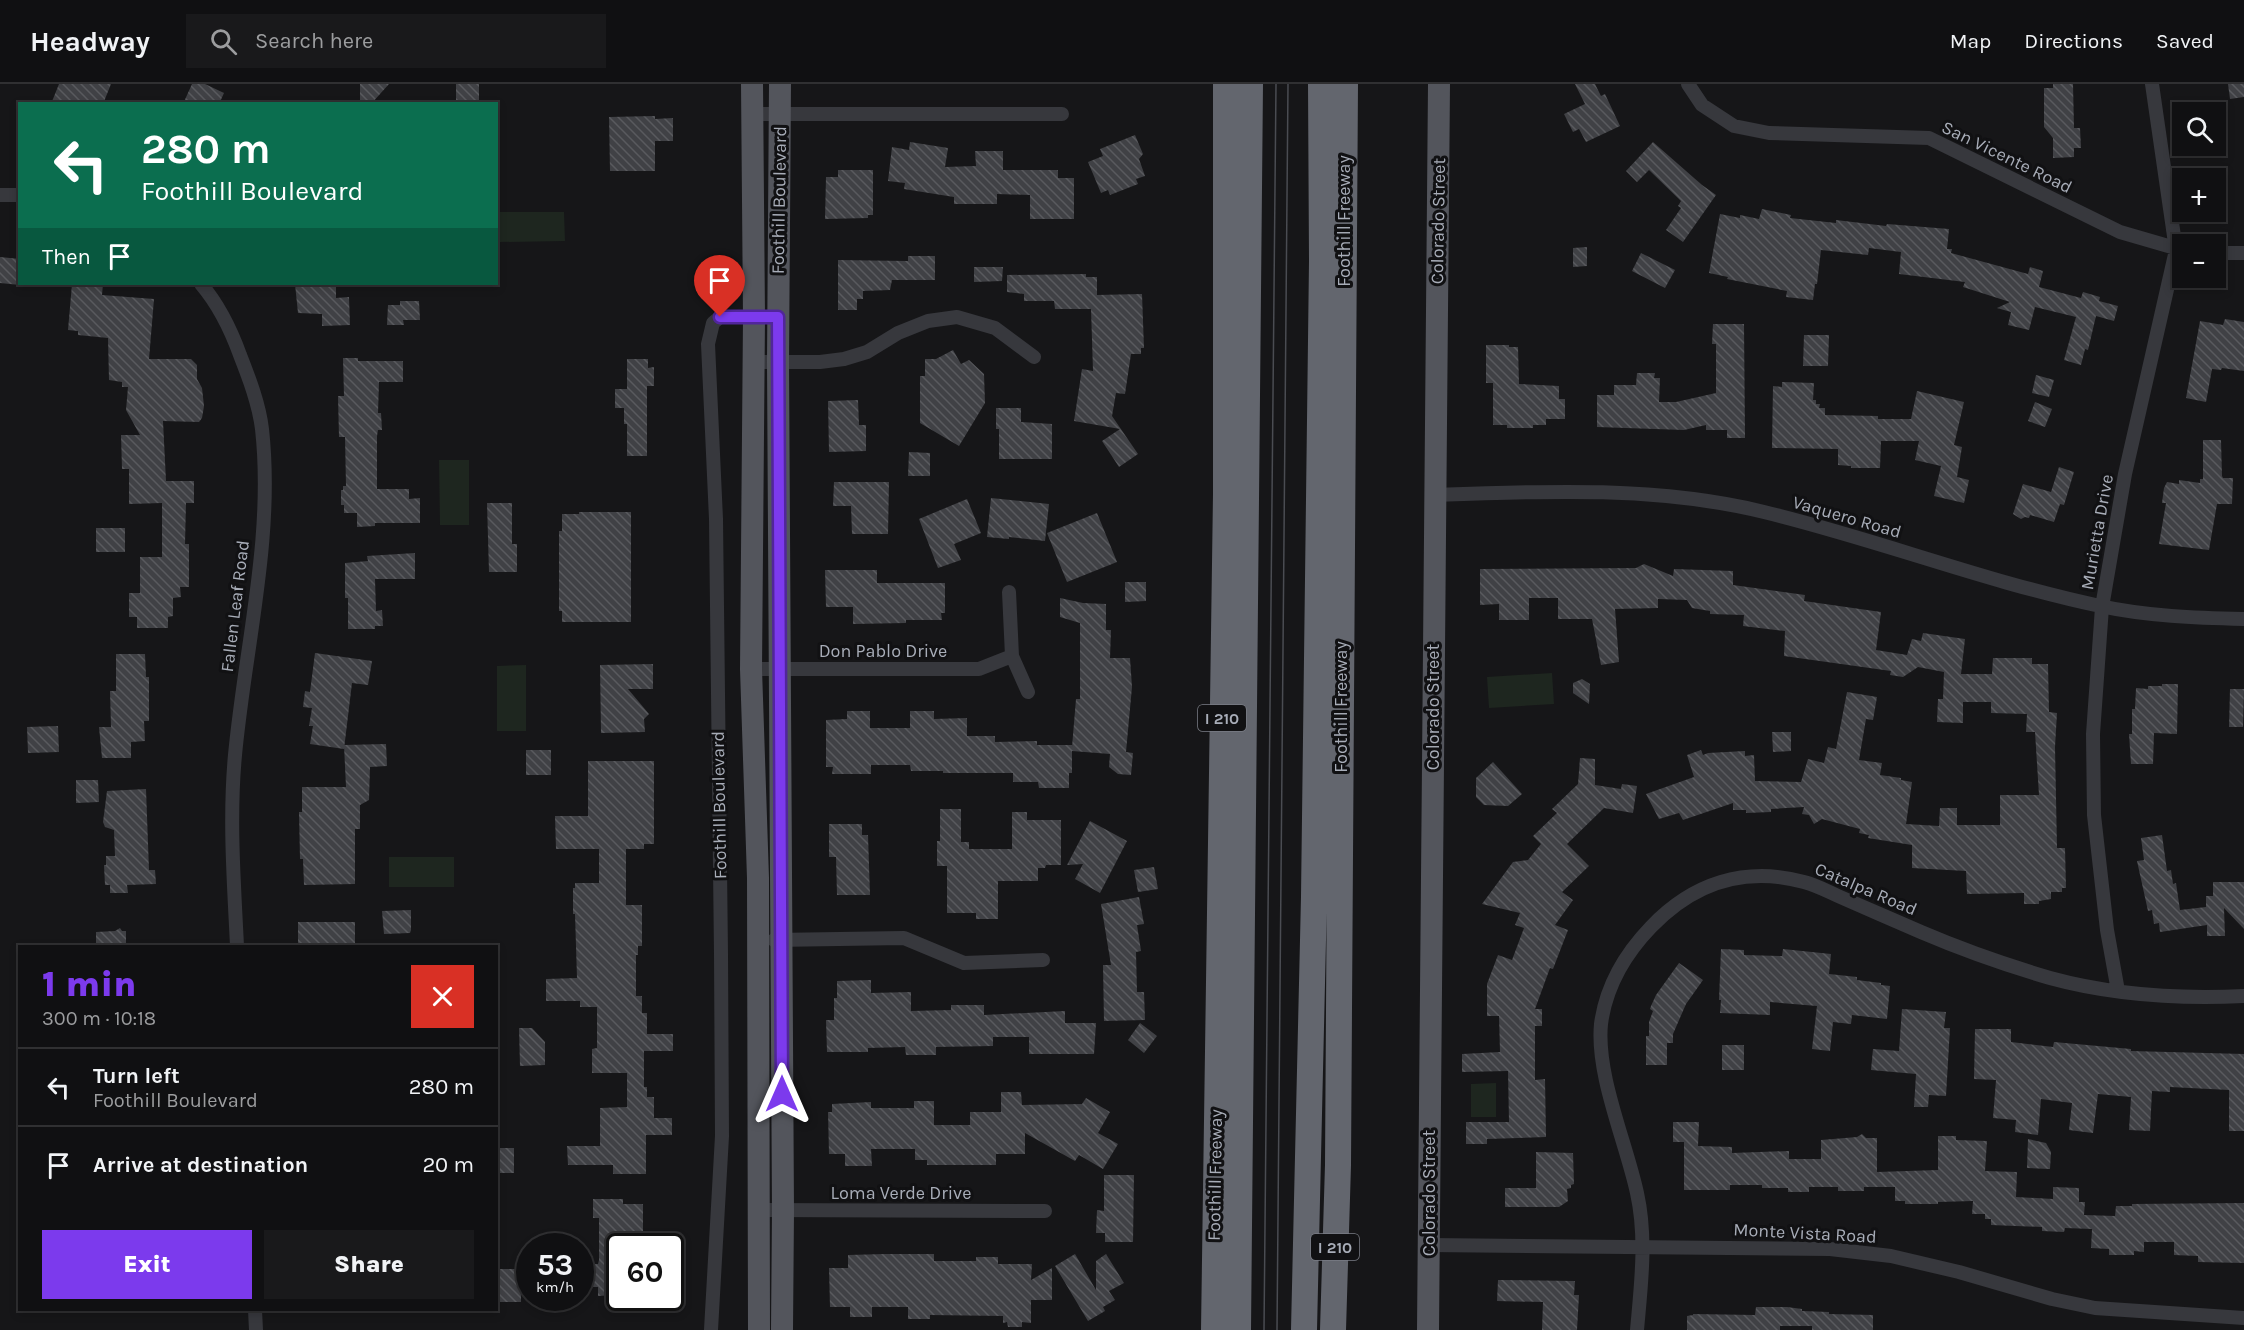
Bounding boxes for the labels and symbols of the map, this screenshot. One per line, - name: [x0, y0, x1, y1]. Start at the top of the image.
- street label: San Vicente Road: [1938, 116, 2076, 198]
- street label: Foothill Boulevard: [767, 126, 791, 274]
- street label: Foothill Freeway: [1333, 155, 1355, 287]
- street label: Colorado Street: [1426, 157, 1450, 284]
- pin: [694, 255, 745, 317]
- street label: Murietta Drive: [2076, 472, 2118, 592]
- street label: Vaquero Road: [1790, 491, 1904, 543]
- street label: Fallen Leaf Road: [216, 539, 254, 673]
- street label: Don Pablo Drive: [819, 640, 947, 662]
- street label: Foothill Freeway: [1330, 641, 1352, 773]
- street label: Colorado Street: [1422, 644, 1444, 770]
- road number: I 210: [1198, 705, 1246, 731]
- street label: Foothill Boulevard: [707, 731, 731, 879]
- street label: Catalpa Road: [1812, 858, 1920, 920]
- position arrow: [750, 1062, 814, 1126]
- street label: Foothill Freeway: [1203, 1108, 1227, 1241]
- street label: Colorado Street: [1418, 1130, 1440, 1256]
- street label: Loma Verde Drive: [831, 1182, 971, 1204]
- street label: Monte Vista Road: [1733, 1218, 1877, 1248]
- speed limit sign: 60: [606, 1233, 684, 1311]
- road number: I 210: [1311, 1234, 1359, 1260]

